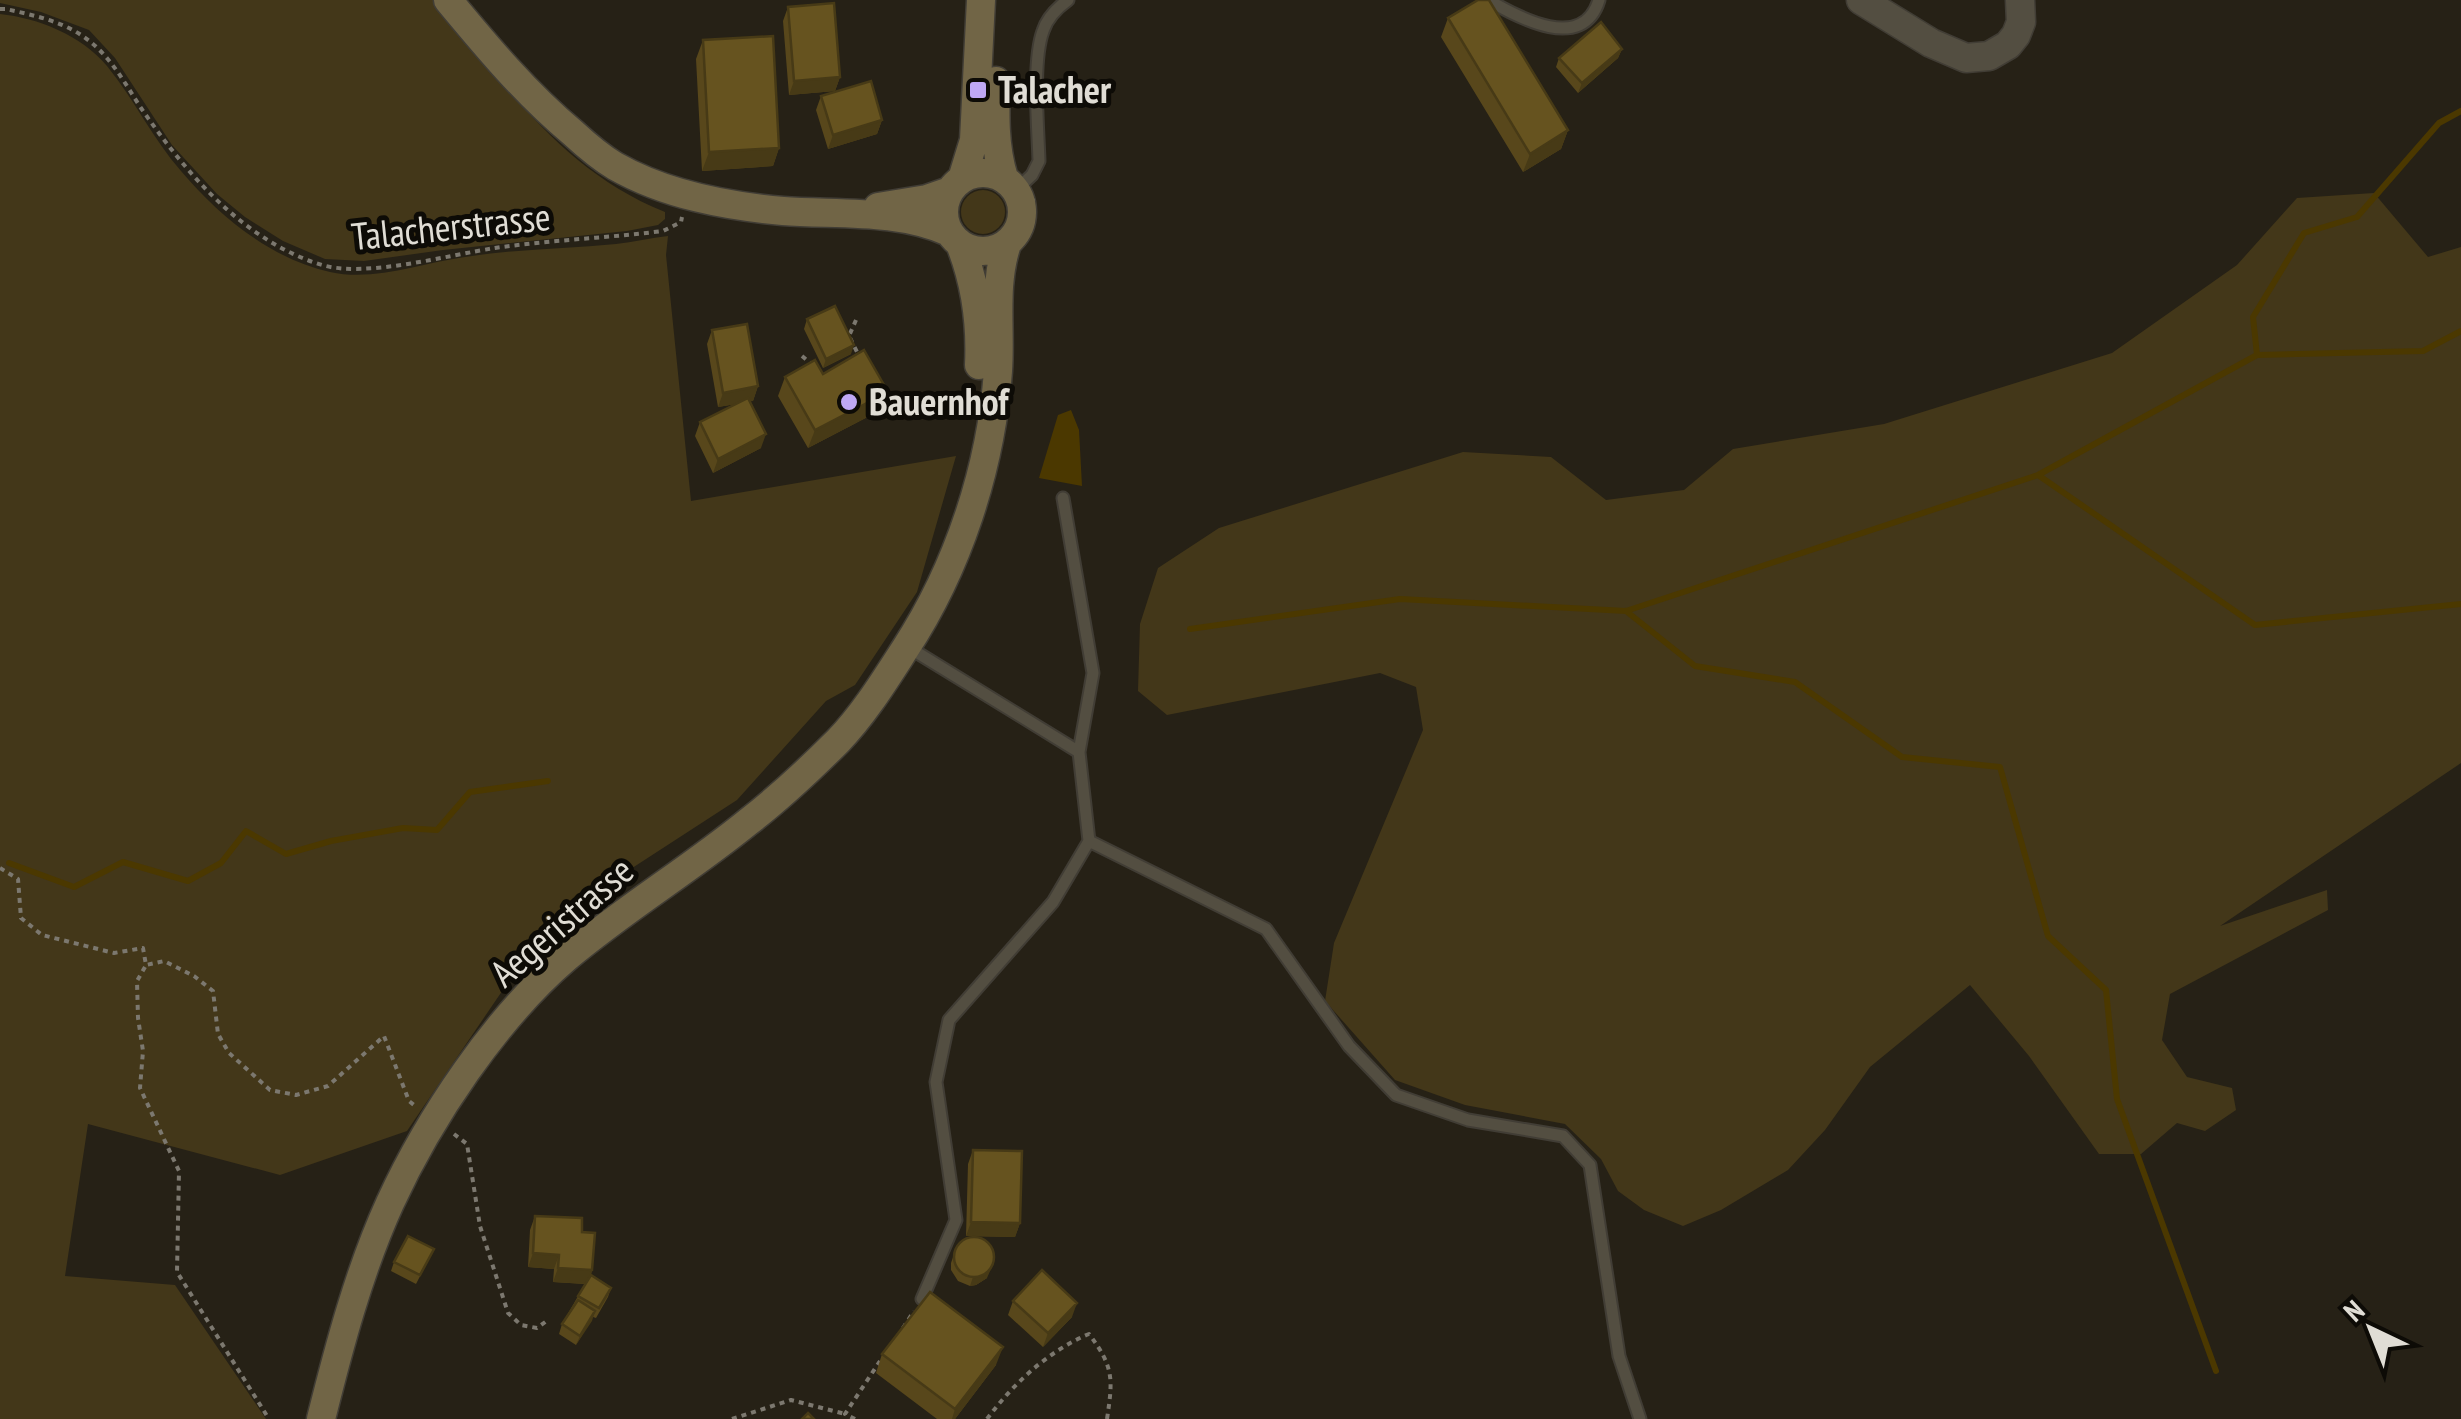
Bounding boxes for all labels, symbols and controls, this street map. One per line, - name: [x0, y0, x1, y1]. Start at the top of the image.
- place label: Talacher: [998, 64, 1112, 113]
- marker: Talacher: [967, 79, 989, 101]
- street label: Talacherstrasse: [349, 191, 553, 260]
- place label: Bauernhof: [869, 376, 1010, 425]
- marker: Bauernhof: [838, 391, 860, 413]
- street label: Aegeristrasse: [479, 845, 643, 996]
- north arrow: [2321, 1279, 2421, 1379]
- text: N: [2335, 1292, 2372, 1329]

